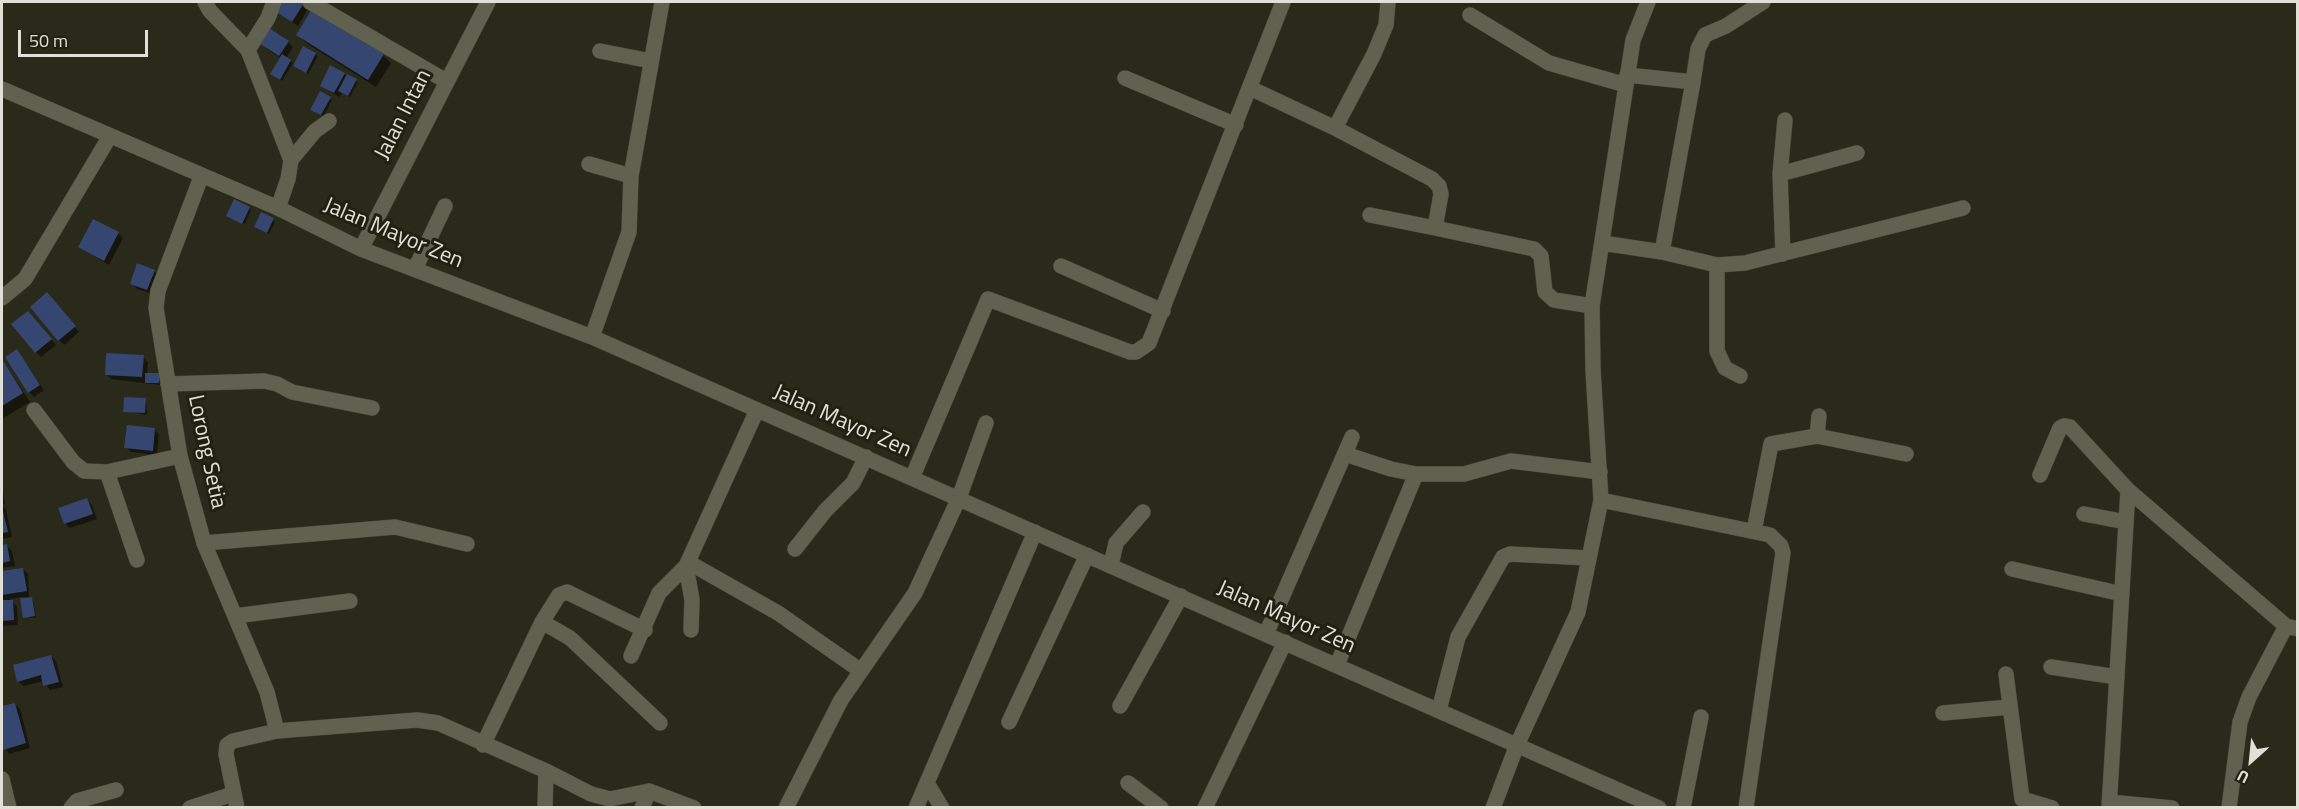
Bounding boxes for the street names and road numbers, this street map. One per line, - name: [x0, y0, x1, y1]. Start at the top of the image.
- street label: Jalan Intan: [370, 65, 438, 165]
- street label: Jalan Mayor Zen: [319, 193, 467, 275]
- street label: Jalan Mayor Zen: [769, 380, 915, 464]
- street label: Lorong Setia: [181, 393, 231, 511]
- street label: Jalan Mayor Zen: [1213, 576, 1359, 660]

